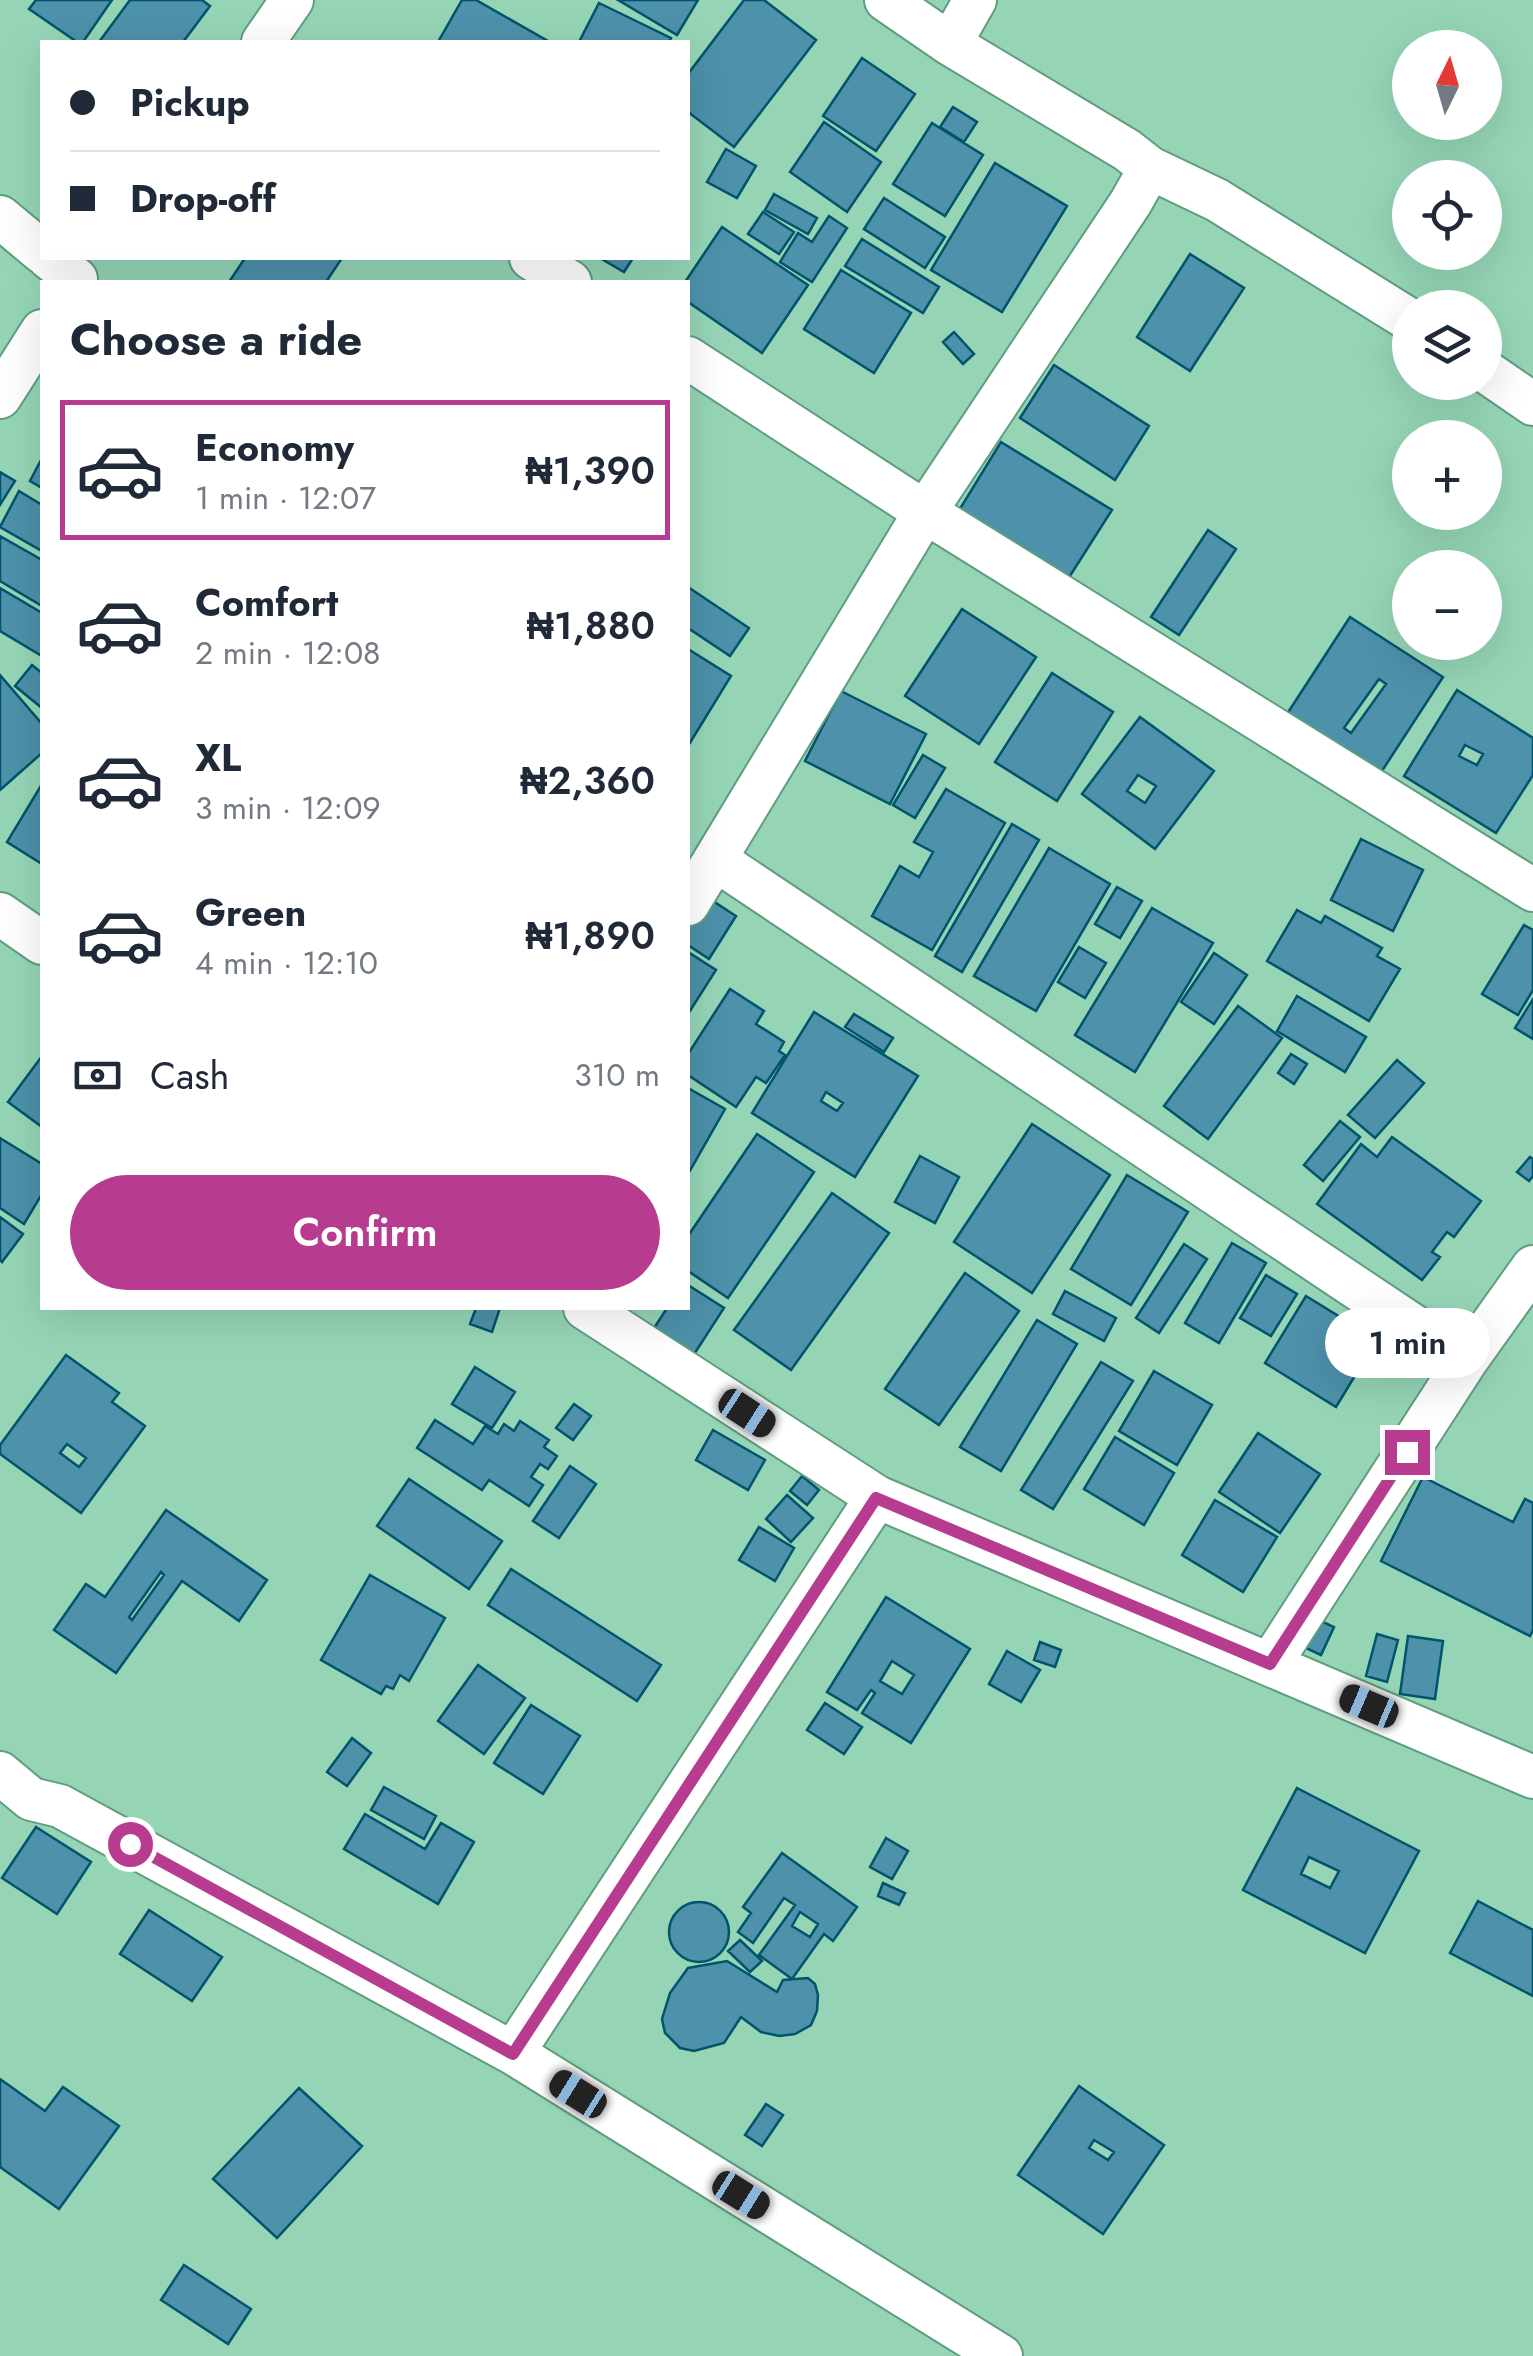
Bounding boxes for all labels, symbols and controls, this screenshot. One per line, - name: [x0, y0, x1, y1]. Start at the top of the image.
- north arrow: [1392, 30, 1502, 140]
- map controls: [1392, 30, 1502, 660]
- text: Pickup: [130, 75, 250, 130]
- button: locate: [1392, 160, 1502, 270]
- text: Drop-off: [130, 171, 276, 226]
- button: layers: [1392, 290, 1502, 400]
- text: Choose a ride: [70, 307, 362, 372]
- text: Economy: [195, 420, 354, 475]
- button: +: [1392, 420, 1502, 530]
- icon: car: [75, 425, 165, 515]
- text: ₦1,390: [525, 443, 655, 498]
- text: 1 min · 12:07: [195, 475, 376, 521]
- button: −: [1392, 550, 1502, 660]
- text: Comfort: [195, 575, 338, 630]
- icon: car: [75, 580, 165, 670]
- text: ₦1,880: [527, 598, 655, 653]
- text: 2 min · 12:08: [195, 630, 381, 676]
- text: XL: [195, 730, 241, 785]
- icon: car: [75, 735, 165, 825]
- text: ₦2,360: [520, 753, 655, 808]
- text: 3 min · 12:09: [195, 785, 381, 831]
- text: Green: [195, 885, 306, 940]
- icon: car: [75, 890, 165, 980]
- text: ₦1,890: [525, 908, 655, 963]
- text: 4 min · 12:10: [195, 940, 378, 986]
- icon: cash: [70, 1048, 125, 1103]
- text: Cash: [150, 1048, 230, 1103]
- text: 310 m: [574, 1052, 660, 1098]
- button: Confirm: [70, 1175, 660, 1290]
- callout: 1 min: [1324, 1307, 1490, 1377]
- text: 1 min: [1369, 1320, 1446, 1366]
- car: [714, 1384, 780, 1442]
- route end: [1385, 1430, 1430, 1475]
- car: [1336, 1680, 1402, 1732]
- route start: [108, 1822, 153, 1867]
- car: [545, 2065, 611, 2123]
- car: [708, 2166, 774, 2224]

